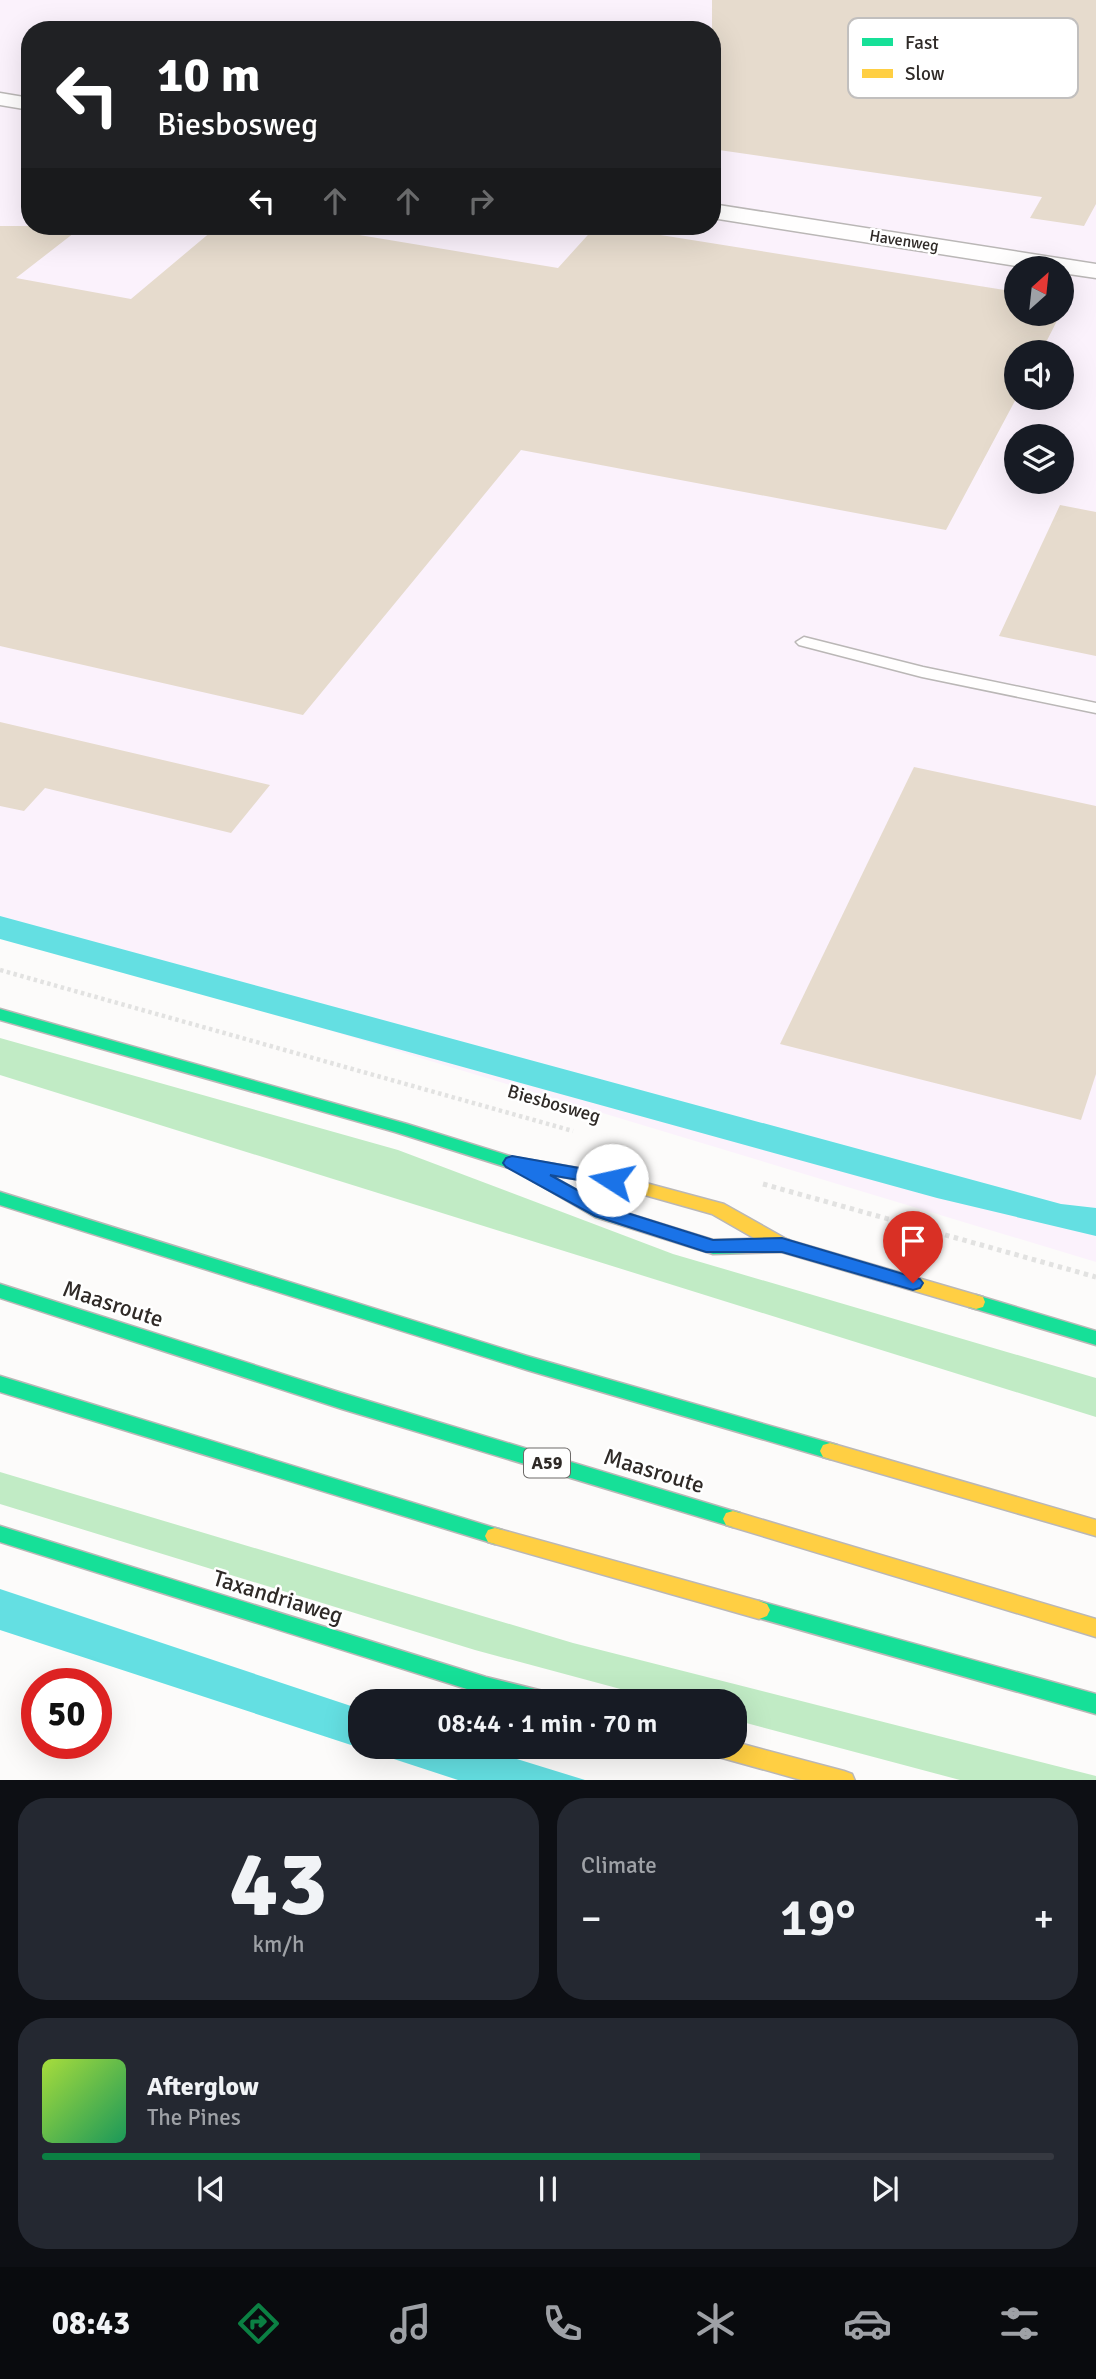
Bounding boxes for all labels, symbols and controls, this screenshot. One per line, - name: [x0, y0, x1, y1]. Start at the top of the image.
- legend: [848, 18, 1078, 98]
- text: Fast: [905, 31, 939, 55]
- text: 10 m: [157, 45, 260, 105]
- icon: left: [42, 49, 133, 140]
- text: Slow: [905, 62, 945, 86]
- text: Biesbosweg: [157, 105, 318, 144]
- icon: left: [243, 182, 281, 220]
- icon: ahead: [316, 182, 354, 220]
- icon: ahead: [389, 182, 427, 220]
- icon: right: [462, 182, 500, 220]
- street label: Havenweg: [868, 226, 940, 256]
- north arrow: [1004, 256, 1074, 326]
- map controls: [1004, 256, 1074, 494]
- button: sound: [1004, 340, 1074, 410]
- button: layers: [1004, 424, 1074, 494]
- street label: Biesbosweg: [505, 1079, 603, 1129]
- position arrow: [575, 1143, 649, 1217]
- pin: [883, 1211, 943, 1283]
- icon: arrive: [894, 1222, 932, 1260]
- street label: Maasroute: [59, 1274, 167, 1334]
- street label: Maasroute: [600, 1442, 708, 1500]
- road number: A59: [524, 1448, 570, 1478]
- street label: Taxandriaweg: [209, 1563, 347, 1631]
- speed limit sign: 50: [21, 1668, 112, 1759]
- text: 08:44 · 1 min · 70 m: [438, 1708, 657, 1740]
- text: 43: [229, 1828, 328, 1941]
- text: Climate: [581, 1851, 657, 1880]
- text: 19°: [779, 1886, 856, 1950]
- text: −: [581, 1895, 602, 1942]
- text: +: [1033, 1895, 1054, 1942]
- text: km/h: [252, 1930, 305, 1959]
- text: Afterglow: [147, 2071, 259, 2103]
- text: The Pines: [147, 2103, 241, 2132]
- icon: previous: [192, 2170, 230, 2208]
- icon: pause: [529, 2170, 567, 2208]
- icon: next: [866, 2170, 904, 2208]
- icon: directions: [234, 2299, 283, 2348]
- icon: music: [386, 2299, 435, 2348]
- icon: phone: [538, 2299, 587, 2348]
- icon: climate: [691, 2299, 740, 2348]
- icon: car: [843, 2299, 892, 2348]
- icon: filters: [995, 2299, 1044, 2348]
- text: 08:43: [52, 2304, 130, 2343]

